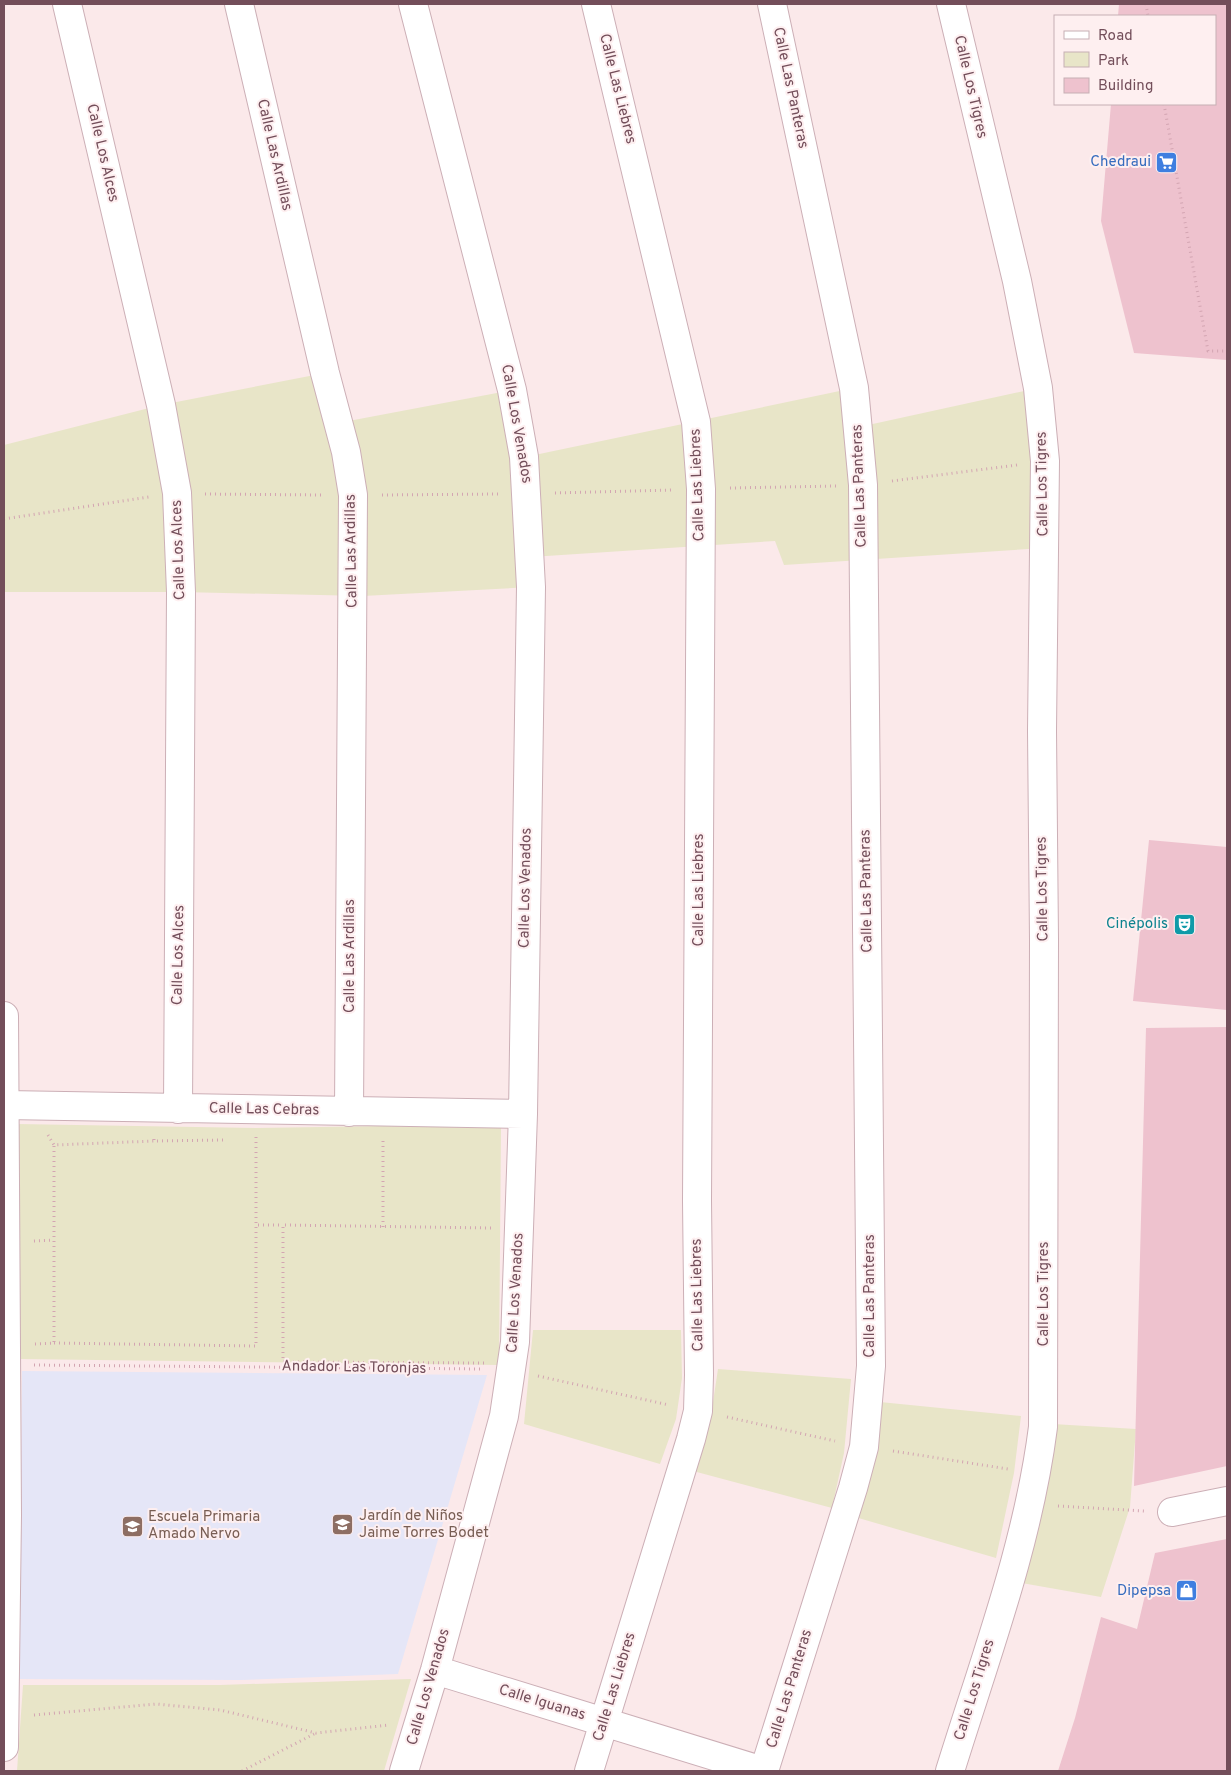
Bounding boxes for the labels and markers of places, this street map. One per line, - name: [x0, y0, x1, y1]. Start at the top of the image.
- supermarket icon: Chedraui: [1155, 150, 1179, 174]
- place label: Chedraui: [1090, 153, 1151, 172]
- theatre icon: Cinépolis: [1172, 912, 1196, 936]
- place label: Cinépolis: [1106, 915, 1168, 934]
- place label: Jardín de Niños Jaime Torres Bodet: [359, 1507, 489, 1543]
- place label: Escuela Primaria Amado Nervo: [148, 1508, 260, 1544]
- school or university icon: Jardín de Niños Jaime Torres Bodet: [331, 1513, 355, 1537]
- school or university icon: Escuela Primaria Amado Nervo: [120, 1514, 144, 1538]
- shop icon: Dipepsa: [1175, 1579, 1199, 1603]
- place label: Dipepsa: [1117, 1582, 1171, 1601]

